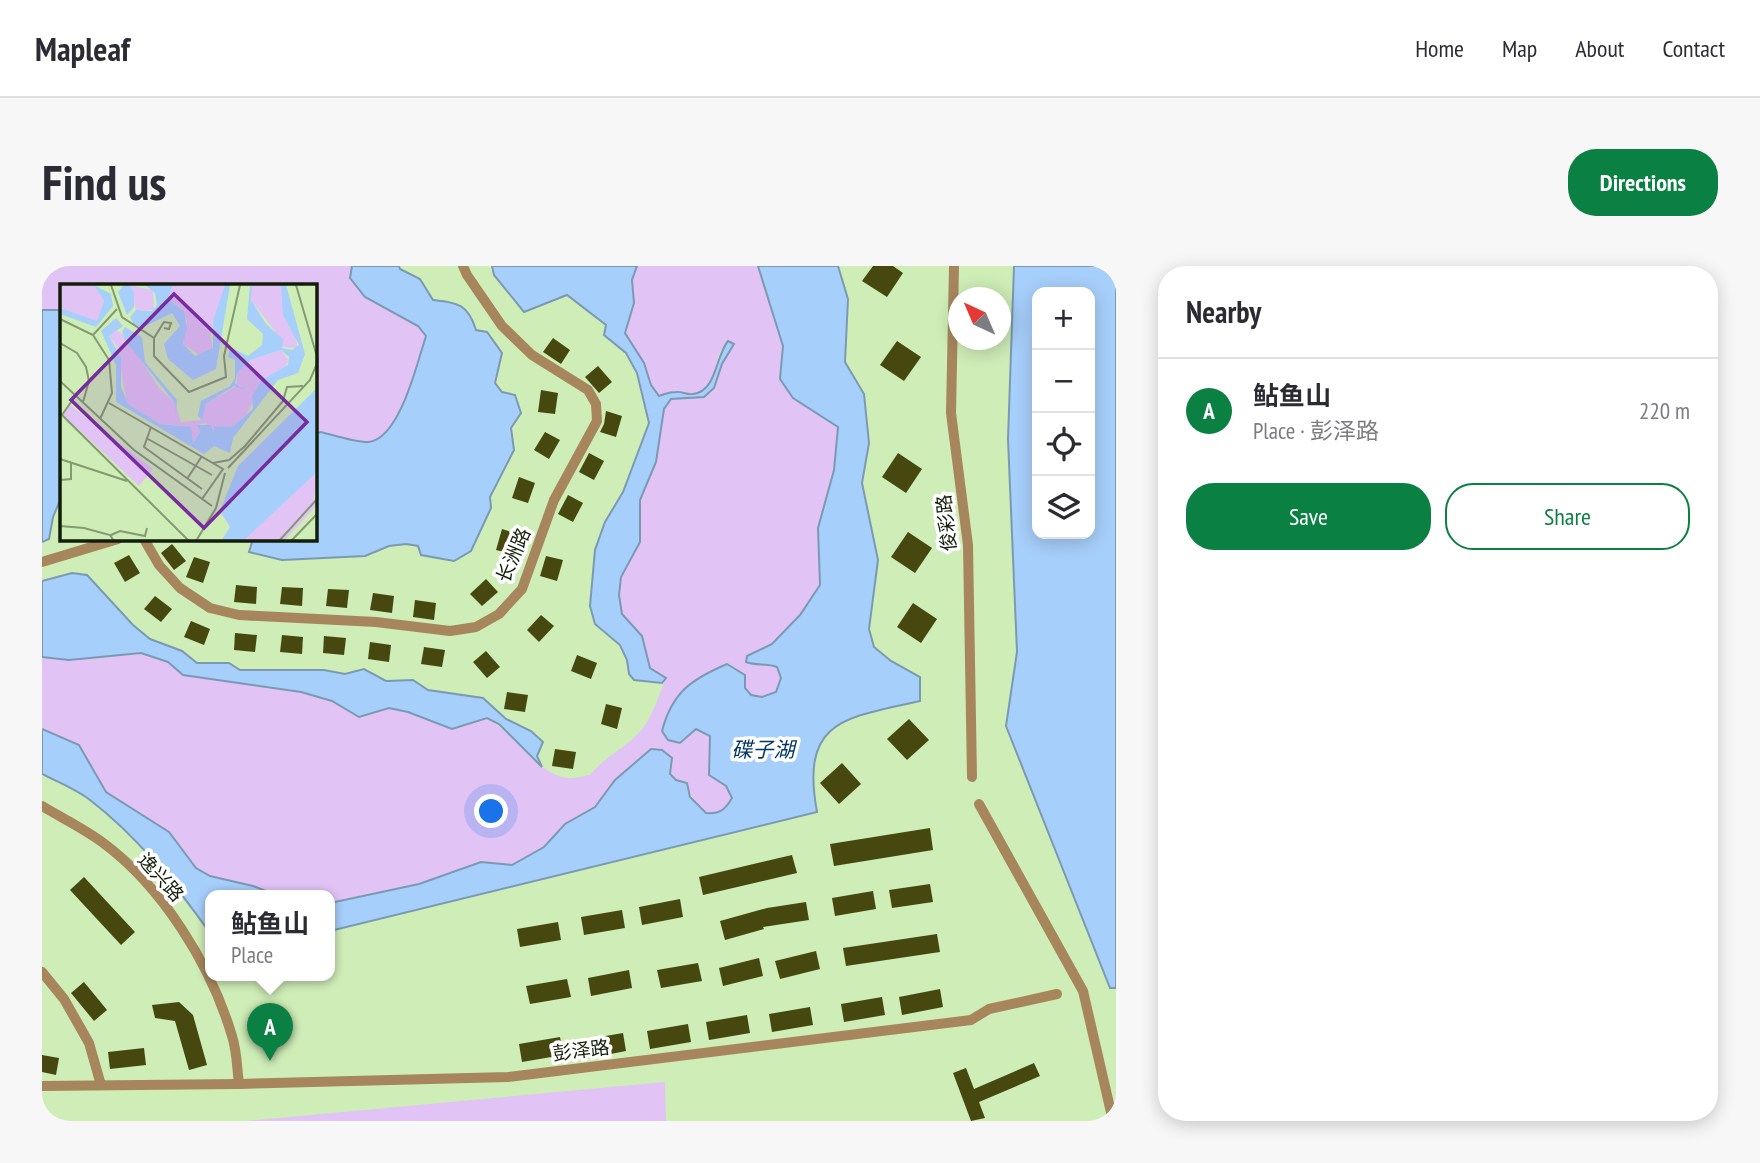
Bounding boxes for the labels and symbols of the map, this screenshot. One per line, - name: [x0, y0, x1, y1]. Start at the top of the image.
- inset map: [60, 284, 317, 541]
- north arrow: [948, 287, 1011, 350]
- street label: 俊彩路: [931, 493, 961, 553]
- street label: 长洲路: [491, 524, 535, 586]
- water label: 碟子湖: [732, 736, 797, 763]
- your location: [474, 794, 508, 828]
- street label: 逸兴路: [133, 848, 189, 906]
- pin: A: [247, 1003, 293, 1061]
- street label: 彭泽路: [551, 1035, 611, 1065]

